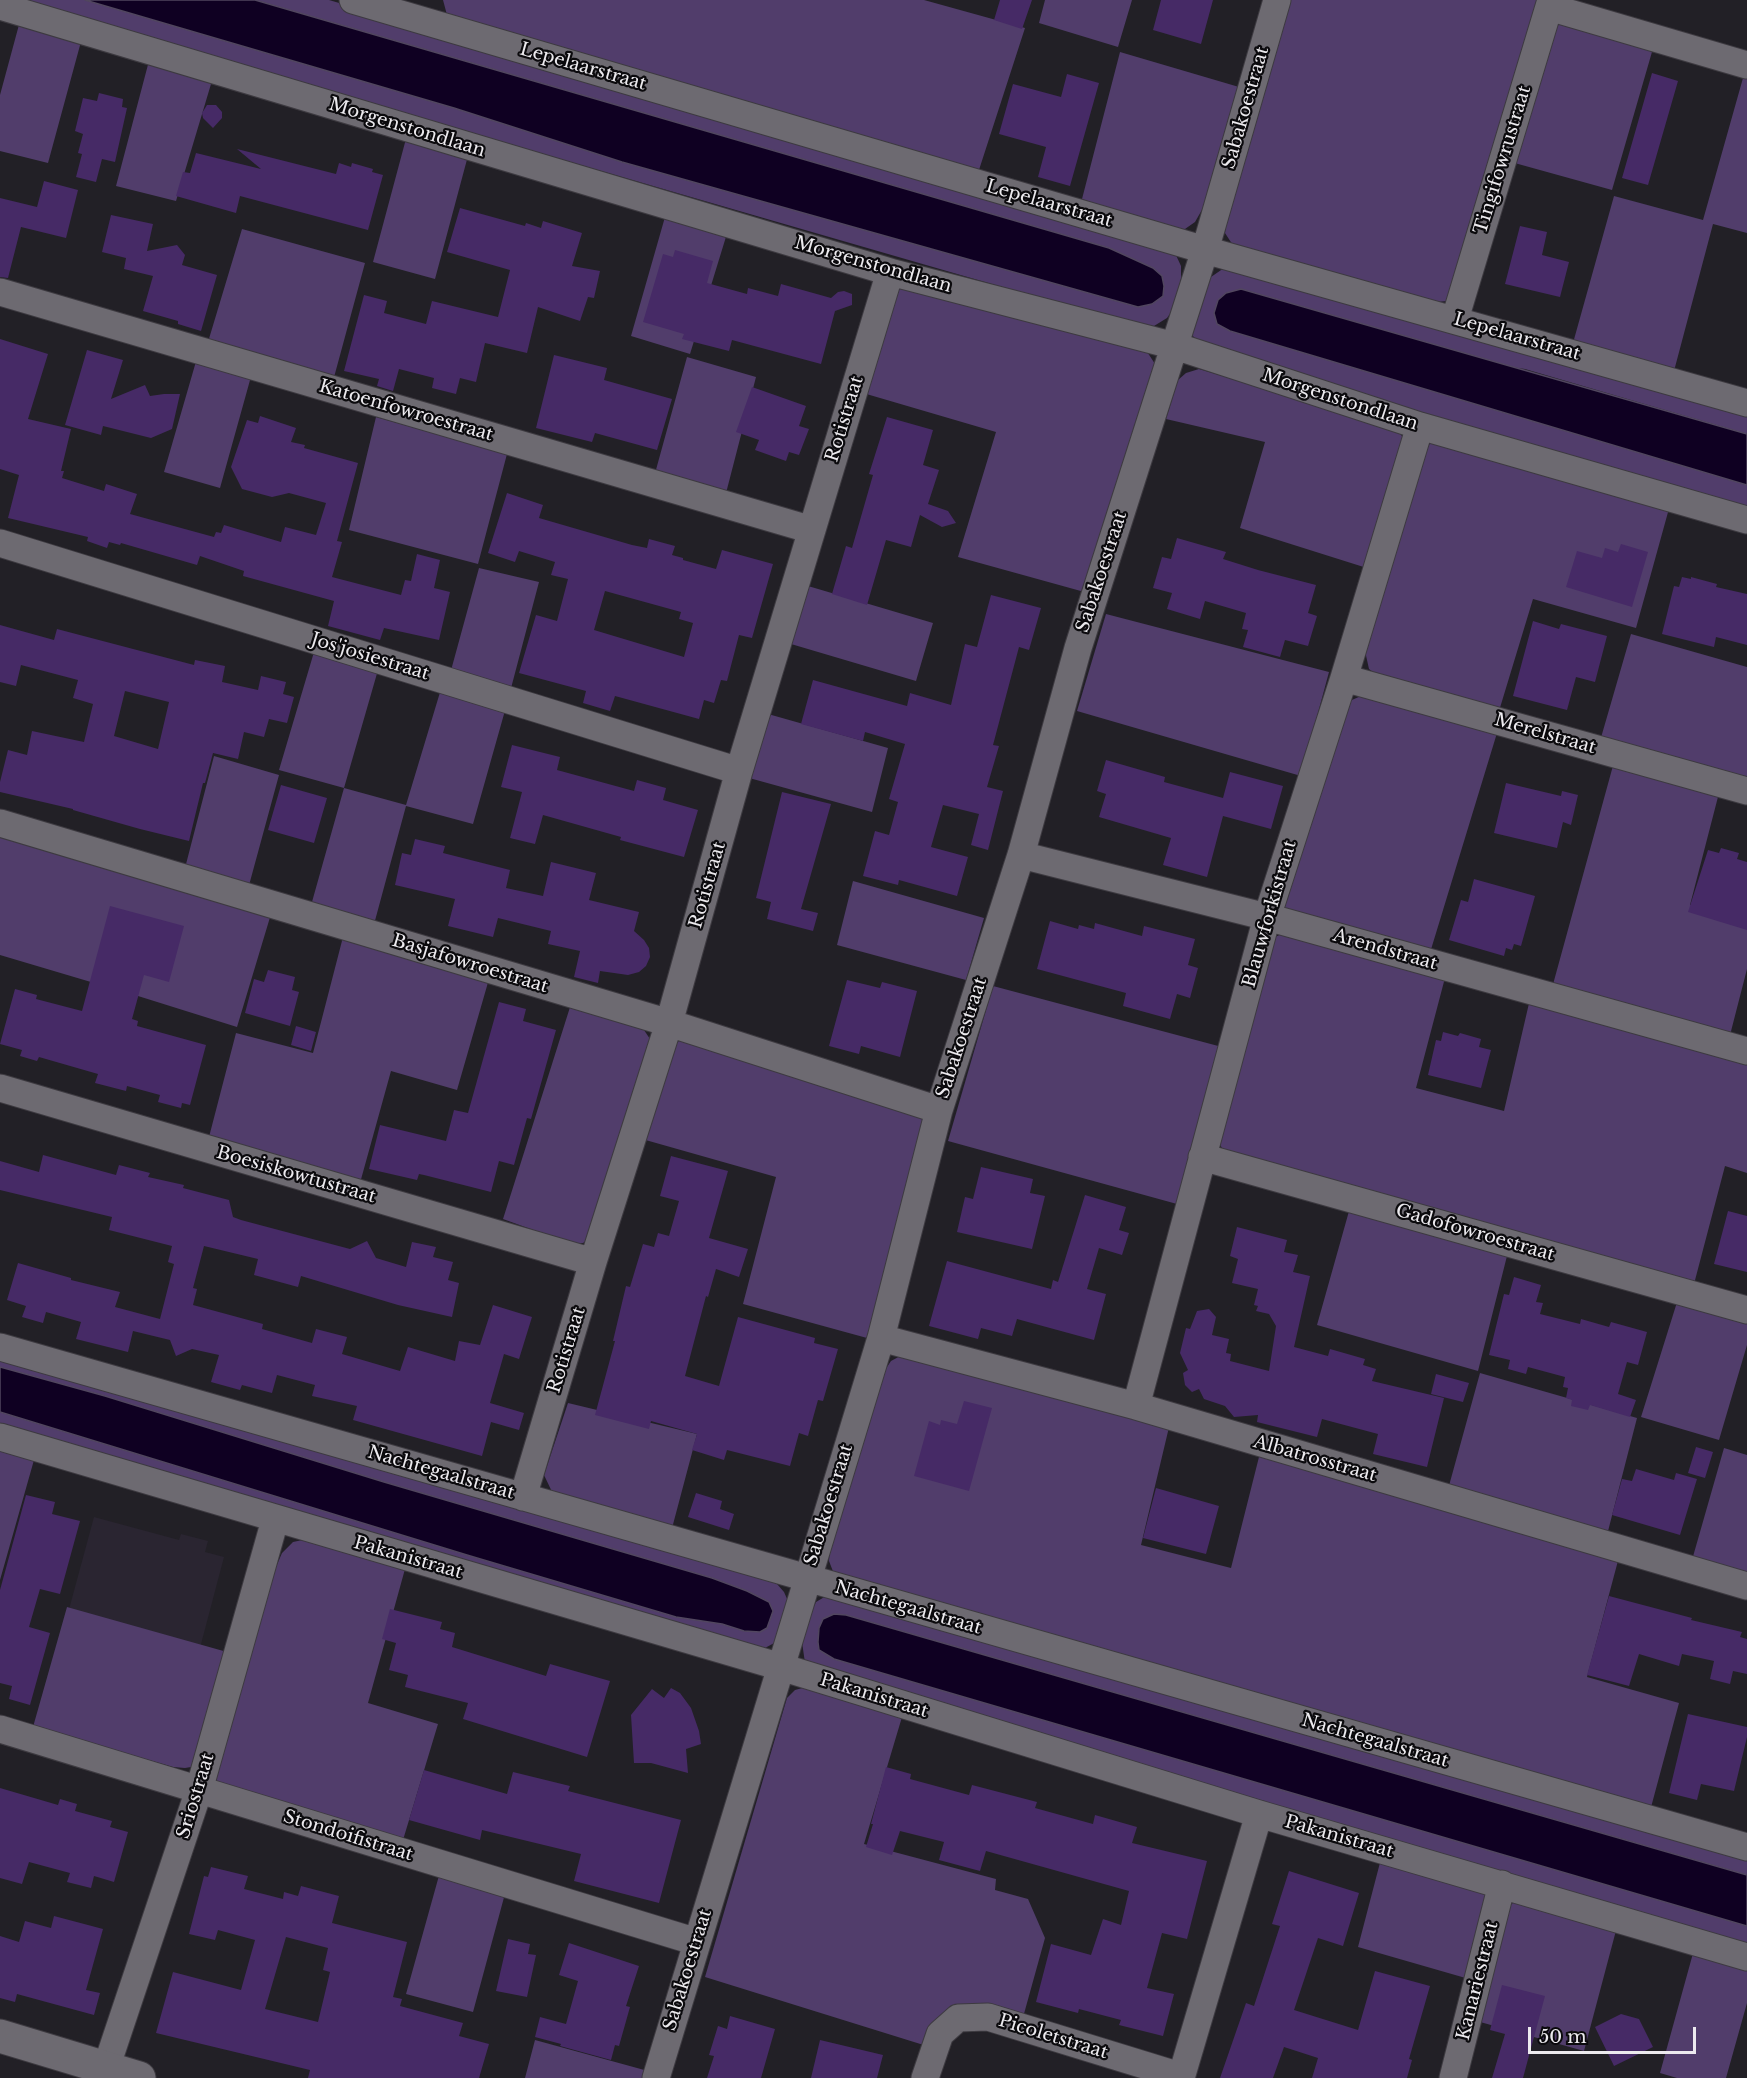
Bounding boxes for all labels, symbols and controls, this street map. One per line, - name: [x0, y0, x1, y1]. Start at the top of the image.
- street label: Lepelaarstraat: [517, 39, 649, 95]
- street label: Sabakoestraat: [1218, 44, 1274, 172]
- street label: Tingifowrustraat: [1470, 83, 1536, 237]
- street label: Morgenstondlaan: [326, 94, 488, 162]
- street label: Lepelaarstraat: [983, 176, 1115, 232]
- street label: Morgenstondlaan: [792, 232, 954, 298]
- street label: Lepelaarstraat: [1451, 309, 1583, 365]
- street label: Morgenstondlaan: [1259, 365, 1421, 435]
- street label: Rotistraat: [822, 373, 868, 465]
- street label: Katoenfowroestraat: [317, 376, 495, 446]
- street label: Sabakoestraat: [1072, 509, 1132, 635]
- street label: Jos'josiestraat: [308, 629, 432, 685]
- street label: Merelstraat: [1492, 709, 1598, 759]
- street label: Blauwforkistraat: [1239, 838, 1301, 990]
- street label: Rotistraat: [685, 839, 731, 931]
- street label: Arendstraat: [1330, 925, 1440, 975]
- street label: Basjafowroestraat: [389, 930, 551, 998]
- street label: Sabakoestraat: [932, 975, 992, 1101]
- street label: Boesiskowtustraat: [214, 1142, 378, 1208]
- street label: Gadofowroestraat: [1393, 1200, 1557, 1266]
- street label: Rotistraat: [544, 1304, 590, 1396]
- street label: Albatrosstraat: [1251, 1431, 1379, 1487]
- street label: Nachtegaalstraat: [365, 1442, 517, 1504]
- street label: Sabakoestraat: [800, 1442, 858, 1568]
- street label: Pakanistraat: [351, 1532, 465, 1584]
- street label: Nachtegaalstraat: [832, 1577, 984, 1639]
- street label: Pakanistraat: [817, 1669, 931, 1723]
- street label: Nachtegaalstraat: [1299, 1710, 1451, 1772]
- street label: Sriostraat: [173, 1751, 219, 1841]
- street label: Stondoifistraat: [280, 1806, 416, 1866]
- street label: Pakanistraat: [1282, 1811, 1396, 1863]
- street label: Sabakoestraat: [659, 1907, 717, 2033]
- street label: Kanariestraat: [1453, 1919, 1503, 2043]
- street label: Picoletstraat: [996, 2010, 1110, 2064]
- scale bar: [1531, 2015, 1699, 2053]
- text: 50 m: [1539, 2026, 1587, 2048]

